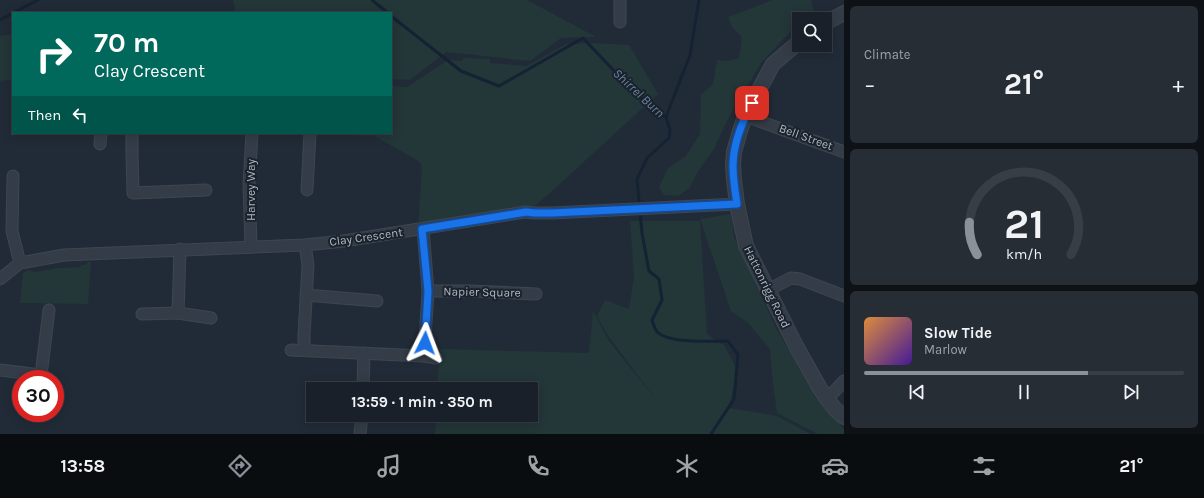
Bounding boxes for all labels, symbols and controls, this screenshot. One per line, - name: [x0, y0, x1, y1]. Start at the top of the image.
- map controls: [792, 12, 832, 52]
- button: search: [792, 12, 832, 52]
- text: 70 m: [94, 26, 159, 59]
- icon: right: [28, 28, 80, 80]
- text: Climate: [864, 47, 910, 62]
- text: Clay Crescent: [94, 60, 205, 82]
- water label: Shirrel Burn: [610, 66, 668, 120]
- text: 21°: [1004, 66, 1044, 102]
- text: −: [864, 72, 876, 98]
- text: +: [1172, 72, 1184, 98]
- pin: [735, 86, 769, 120]
- icon: arrive: [741, 92, 763, 114]
- icon: left: [69, 104, 91, 126]
- text: Then: [28, 106, 61, 124]
- street label: Bell Street: [777, 121, 835, 153]
- street label: Harvey Way: [244, 159, 258, 221]
- text: 21: [1004, 200, 1044, 248]
- street label: Clay Crescent: [328, 225, 404, 249]
- street label: Hattonrigg Road: [741, 244, 793, 330]
- text: km/h: [1006, 246, 1042, 263]
- street label: Napier Square: [443, 284, 521, 300]
- position arrow: [404, 322, 446, 364]
- text: Slow Tide: [924, 324, 992, 342]
- text: Marlow: [924, 342, 967, 357]
- speed limit sign: 30: [12, 370, 64, 422]
- icon: previous: [906, 381, 928, 403]
- icon: pause: [1013, 381, 1035, 403]
- icon: next: [1120, 381, 1142, 403]
- text: 13:59 · 1 min · 350 m: [351, 393, 493, 411]
- icon: directions: [226, 452, 254, 480]
- icon: music: [375, 452, 403, 480]
- icon: phone: [524, 452, 552, 480]
- icon: climate: [673, 452, 701, 480]
- icon: car: [821, 452, 849, 480]
- icon: filters: [970, 452, 998, 480]
- text: 13:58: [60, 455, 105, 477]
- text: 21°: [1119, 455, 1143, 477]

